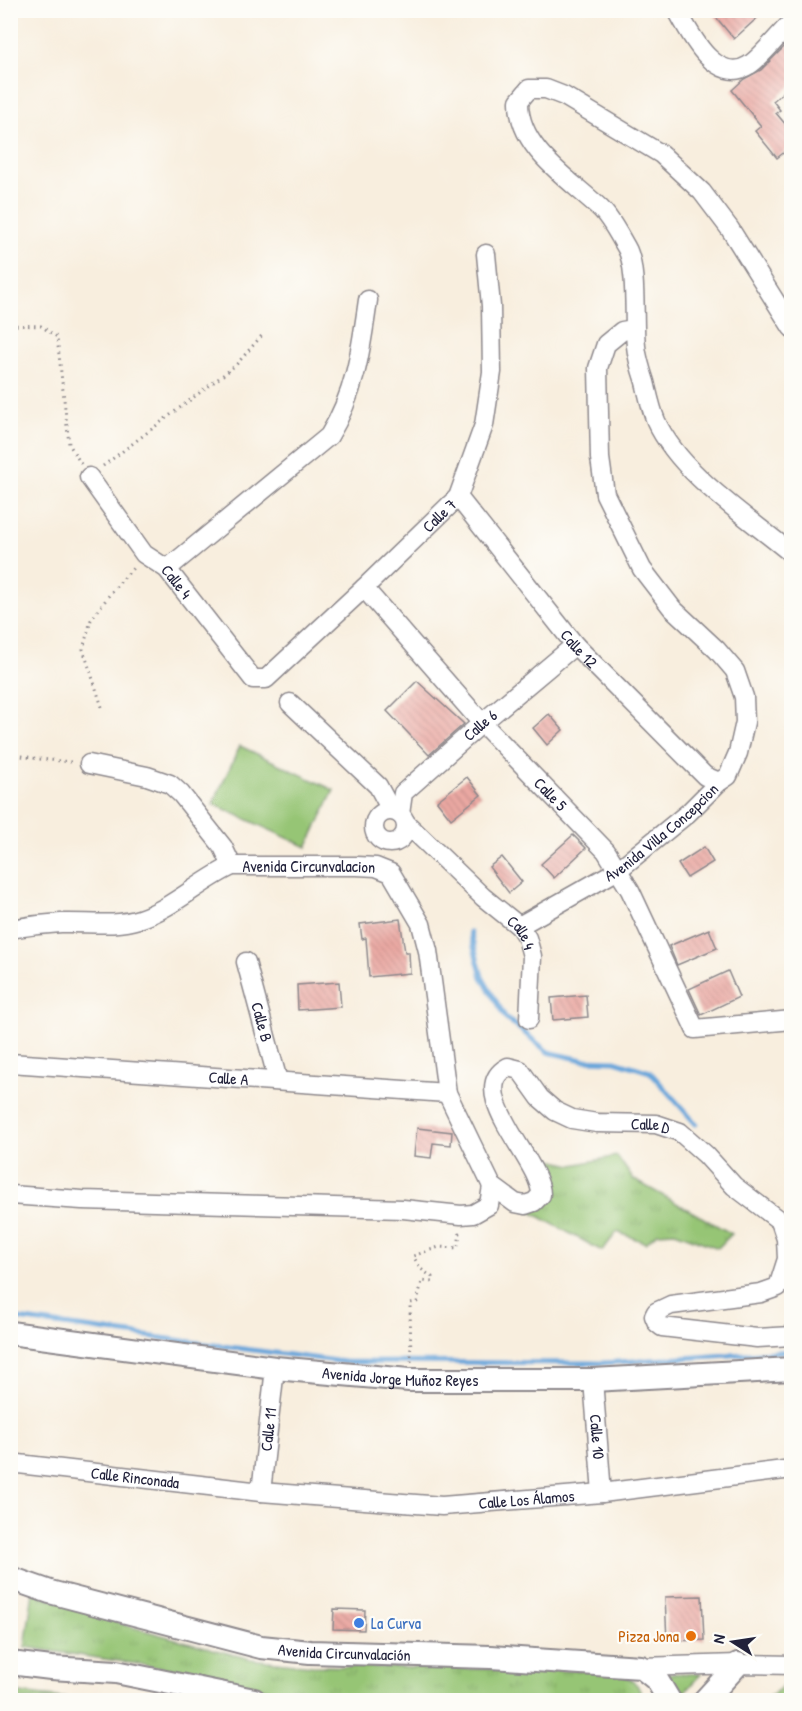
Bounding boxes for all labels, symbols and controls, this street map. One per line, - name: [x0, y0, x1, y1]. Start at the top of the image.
- street label: Calle 7: [417, 493, 461, 537]
- street label: Calle 4: [156, 560, 197, 603]
- street label: Calle 12: [556, 625, 603, 673]
- street label: Calle 6: [458, 704, 502, 746]
- street label: Calle 5: [529, 772, 572, 816]
- street label: Avenida Villa Concepcion: [600, 778, 723, 886]
- street label: Avenida Circunvalacion: [243, 855, 376, 878]
- street label: Calle 4: [503, 910, 541, 952]
- street label: Calle B: [246, 1000, 278, 1044]
- street label: Calle A: [208, 1066, 249, 1090]
- street label: Calle D: [631, 1113, 674, 1139]
- street label: Avenida Jorge Muñoz Reyes: [321, 1361, 478, 1391]
- street label: Calle 11: [255, 1406, 281, 1452]
- street label: Calle 10: [585, 1414, 610, 1460]
- street label: Calle Rinconada: [90, 1461, 181, 1493]
- street label: Calle Los Álamos: [478, 1484, 575, 1514]
- place label: La Curva: [371, 1612, 421, 1634]
- north arrow: [703, 1612, 763, 1672]
- marker: La Curva: [352, 1616, 366, 1630]
- place label: Pizza Jona: [618, 1625, 679, 1647]
- marker: Pizza Jona: [684, 1629, 698, 1643]
- text: N: [707, 1632, 730, 1645]
- street label: Avenida Circunvalación: [277, 1638, 411, 1666]

